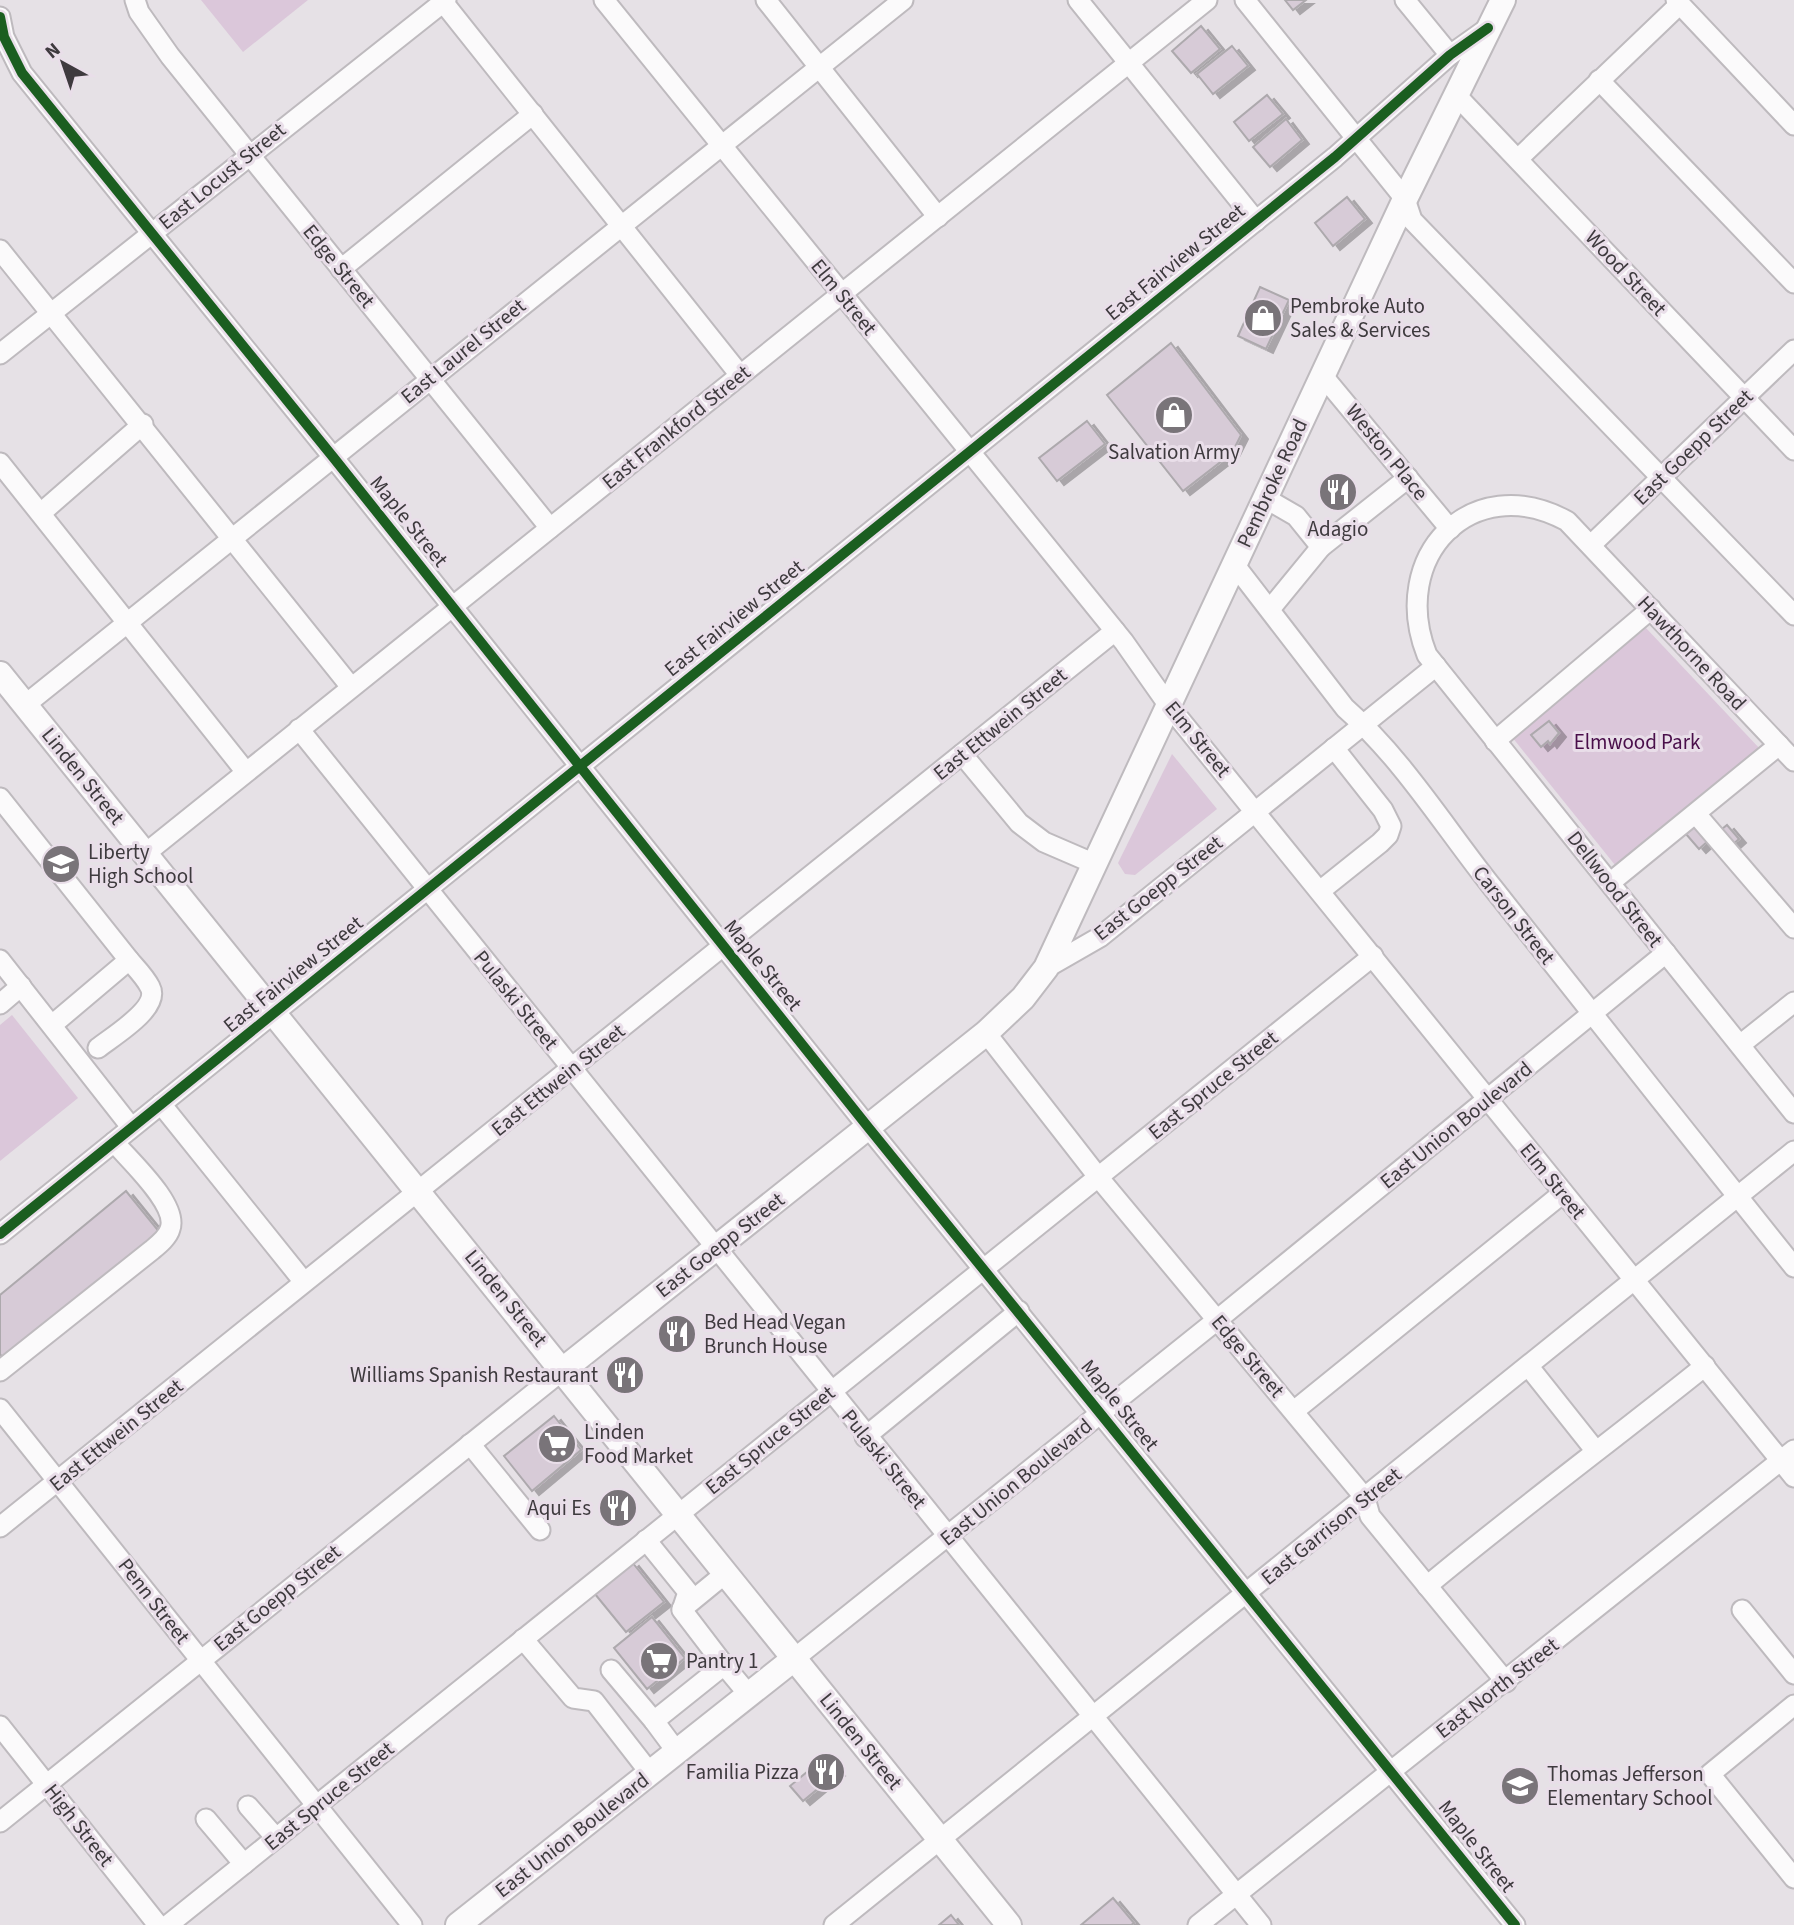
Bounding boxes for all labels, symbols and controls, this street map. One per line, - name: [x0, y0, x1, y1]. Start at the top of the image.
- north arrow: [28, 28, 98, 98]
- text: N: [40, 37, 67, 66]
- street label: East Locust Street: [152, 115, 292, 237]
- street label: East Fairview Street: [1099, 196, 1251, 328]
- street label: Edge Street: [296, 218, 382, 314]
- street label: Wood Street: [1578, 223, 1674, 323]
- street label: Elm Street: [804, 252, 884, 342]
- street label: East Laurel Street: [394, 291, 532, 411]
- place label: Pembroke Auto Sales & Services: [1290, 291, 1431, 345]
- shop icon: Pembroke Auto Sales & Services: [1242, 297, 1284, 339]
- street label: East Frankford Street: [595, 358, 757, 496]
- street label: East Goepp Street: [1626, 382, 1760, 512]
- shop icon: Salvation Army: [1153, 394, 1195, 436]
- street label: Weston Place: [1339, 397, 1435, 507]
- street label: Pembroke Road: [1229, 414, 1315, 552]
- place label: Salvation Army: [1108, 437, 1240, 467]
- street label: Maple Street: [363, 469, 455, 573]
- restaurant icon: Adagio: [1317, 471, 1359, 513]
- place label: Adagio: [1308, 514, 1368, 544]
- street label: East Fairview Street: [658, 552, 810, 684]
- street label: Hawthorne Road: [1631, 589, 1753, 717]
- street label: East Ettwein Street: [927, 661, 1073, 787]
- street label: Elm Street: [1158, 694, 1238, 784]
- street label: Linden Street: [34, 721, 132, 831]
- park label: Elmwood Park: [1574, 727, 1701, 757]
- street label: Dellwood Street: [1560, 824, 1670, 954]
- street label: East Goepp Street: [1087, 828, 1229, 948]
- place label: Liberty High School: [88, 837, 193, 891]
- school or university icon: Liberty High School: [40, 843, 82, 885]
- street label: Carson Street: [1466, 859, 1562, 971]
- street label: East Fairview Street: [217, 908, 369, 1040]
- street label: Maple Street: [717, 913, 809, 1017]
- street label: Pulaski Street: [466, 944, 566, 1056]
- street label: East Ettwein Street: [485, 1017, 631, 1143]
- street label: East Spruce Street: [1142, 1023, 1284, 1147]
- street label: East Union Boulevard: [1373, 1054, 1539, 1196]
- street label: Elm Street: [1513, 1136, 1593, 1226]
- street label: East Goepp Street: [649, 1185, 791, 1305]
- street label: Linden Street: [457, 1243, 555, 1353]
- place label: Bed Head Vegan Brunch House: [704, 1307, 846, 1361]
- street label: Edge Street: [1204, 1308, 1292, 1404]
- restaurant icon: Bed Head Vegan Brunch House: [656, 1313, 698, 1355]
- street label: Maple Street: [1074, 1353, 1166, 1457]
- restaurant icon: Williams Spanish Restaurant: [604, 1354, 646, 1396]
- place label: Williams Spanish Restaurant: [350, 1360, 598, 1390]
- street label: East Ettwein Street: [43, 1372, 189, 1498]
- street label: East Spruce Street: [699, 1378, 841, 1502]
- street label: Pulaski Street: [834, 1403, 934, 1515]
- street label: East Union Boulevard: [933, 1411, 1099, 1553]
- place label: Linden Food Market: [584, 1417, 693, 1471]
- supermarket icon: Linden Food Market: [536, 1423, 578, 1465]
- street label: East Garrison Street: [1254, 1460, 1408, 1592]
- restaurant icon: Aqui Es: [597, 1487, 639, 1529]
- place label: Aqui Es: [527, 1493, 591, 1523]
- street label: East Goepp Street: [207, 1537, 347, 1659]
- street label: Penn Street: [111, 1552, 197, 1650]
- street label: East North Street: [1429, 1630, 1565, 1746]
- supermarket icon: Pantry 1: [638, 1640, 680, 1682]
- place label: Pantry 1: [686, 1646, 758, 1676]
- street label: Linden Street: [812, 1686, 910, 1796]
- street label: East Spruce Street: [258, 1734, 400, 1858]
- restaurant icon: Familia Pizza: [805, 1751, 847, 1793]
- place label: Familia Pizza: [686, 1757, 799, 1787]
- place label: Thomas Jefferson Elementary School: [1547, 1759, 1713, 1813]
- street label: East Union Boulevard: [489, 1765, 655, 1905]
- school or university icon: Thomas Jefferson Elementary School: [1499, 1765, 1541, 1807]
- street label: High Street: [37, 1777, 121, 1873]
- street label: Maple Street: [1431, 1793, 1523, 1899]

